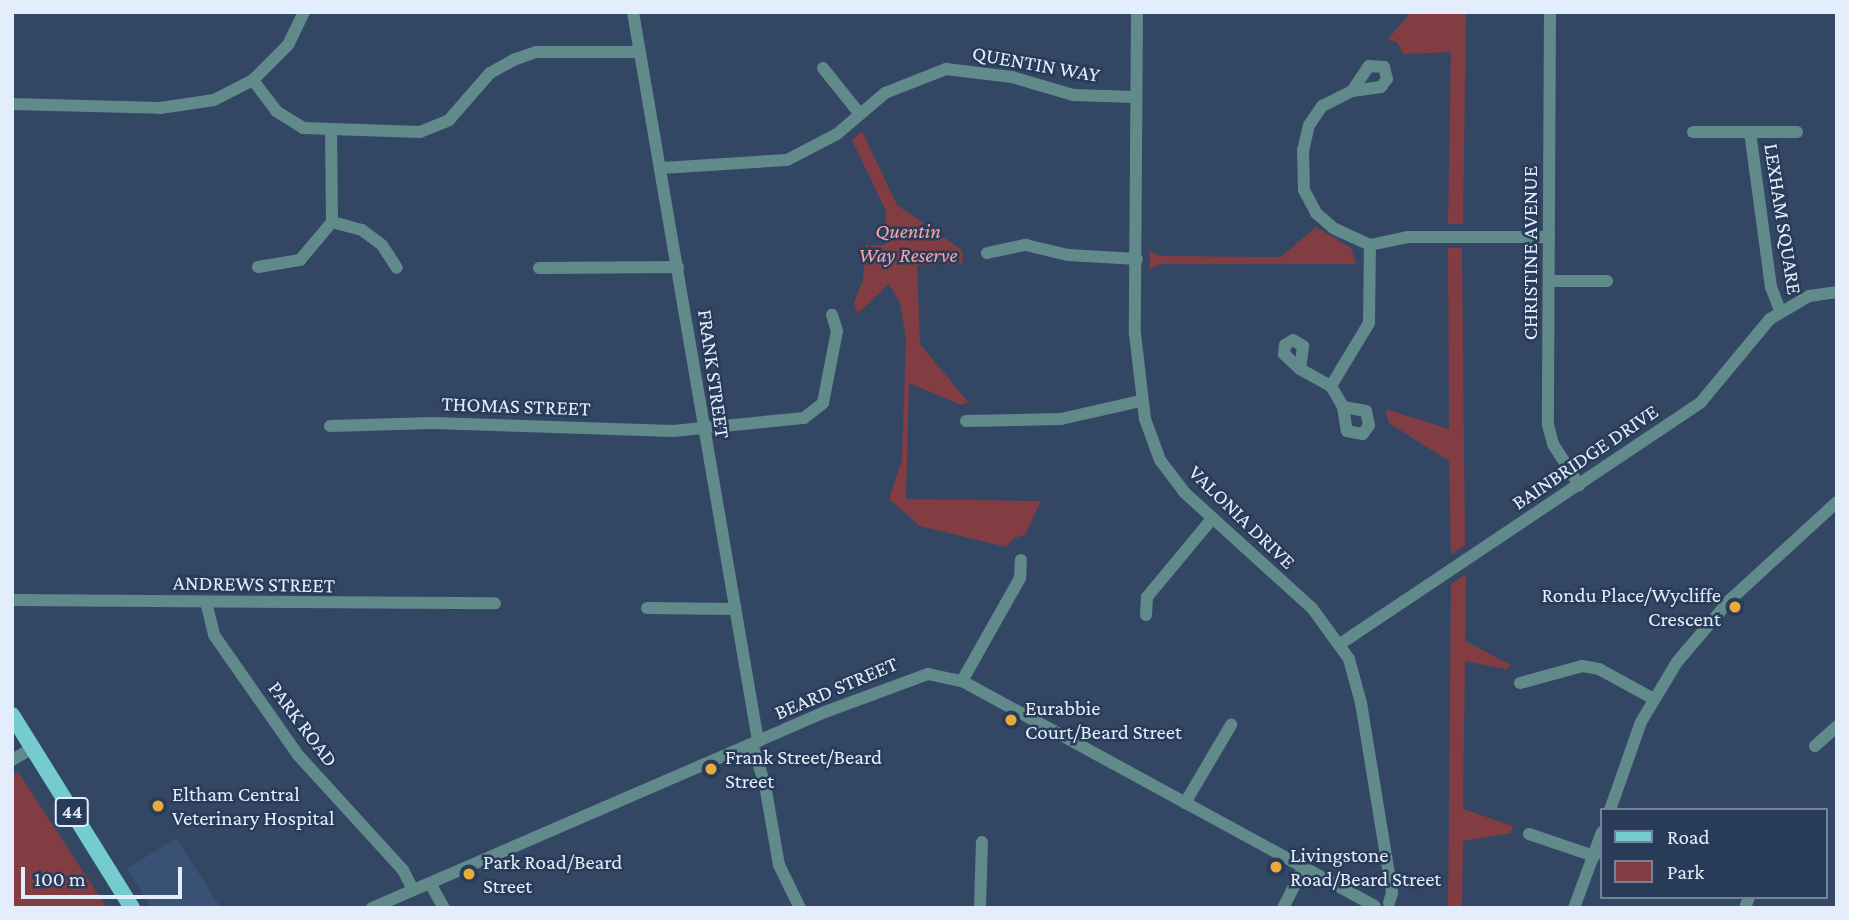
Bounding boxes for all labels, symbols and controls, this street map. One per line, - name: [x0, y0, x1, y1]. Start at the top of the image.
- street label: QUENTIN WAY: [970, 40, 1102, 88]
- street label: LEXHAM SQUARE: [1759, 142, 1807, 296]
- street label: CHRISTINE AVENUE: [1517, 166, 1543, 340]
- park label: Quentin Way Reserve: [858, 218, 958, 268]
- street label: FRANK STREET: [692, 308, 736, 440]
- street label: THOMAS STREET: [441, 391, 591, 421]
- street label: BAINBRIDGE DRIVE: [1507, 399, 1663, 515]
- street label: VALONIA DRIVE: [1183, 460, 1301, 574]
- street label: ANDREWS STREET: [173, 570, 335, 598]
- place label: Rondu Place/Wycliffe Crescent: [1541, 582, 1721, 632]
- marker: Rondu Place/Wycliffe Crescent: [1727, 599, 1743, 615]
- street label: BEARD STREET: [771, 651, 901, 725]
- street label: PARK ROAD: [263, 676, 343, 772]
- place label: Eurabbie Court/Beard Street: [1025, 695, 1182, 745]
- marker: Eurabbie Court/Beard Street: [1003, 712, 1019, 728]
- place label: Frank Street/Beard Street: [725, 744, 882, 794]
- marker: Frank Street/Beard Street: [703, 761, 719, 777]
- place label: Eltham Central Veterinary Hospital: [172, 781, 334, 831]
- road number: 44: [55, 796, 90, 828]
- marker: Eltham Central Veterinary Hospital: [150, 798, 166, 814]
- legend: [1601, 808, 1828, 899]
- text: Road: [1667, 825, 1710, 849]
- place label: Livingstone Road/Beard Street: [1290, 842, 1441, 892]
- place label: Park Road/Beard Street: [483, 849, 622, 899]
- scale bar: [24, 853, 186, 897]
- marker: Livingstone Road/Beard Street: [1268, 859, 1284, 875]
- text: Park: [1667, 860, 1704, 884]
- marker: Park Road/Beard Street: [461, 866, 477, 882]
- text: 100 m: [34, 867, 86, 891]

